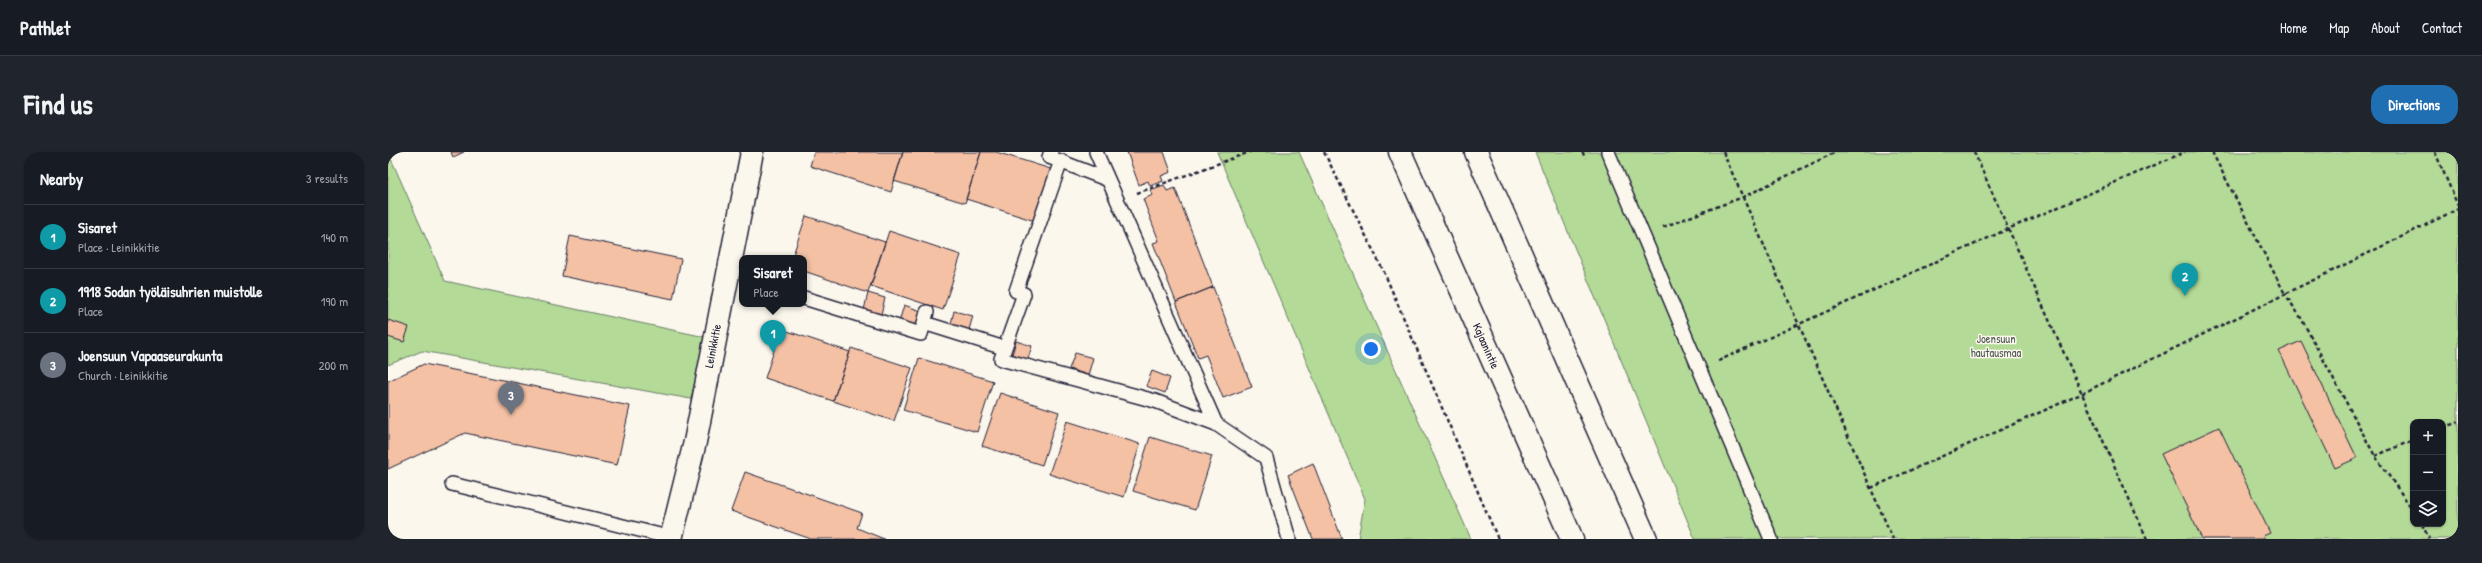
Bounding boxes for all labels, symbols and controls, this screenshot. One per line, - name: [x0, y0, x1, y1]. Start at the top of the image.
- text: Pathlet: [20, 15, 70, 41]
- text: Home: [2280, 18, 2307, 37]
- text: Map: [2329, 18, 2349, 37]
- text: About: [2371, 18, 2400, 37]
- text: Contact: [2422, 18, 2462, 37]
- text: Find us: [24, 85, 93, 123]
- button: Directions: [2371, 85, 2458, 124]
- text: Nearby: [40, 167, 83, 190]
- text: 3 results: [306, 169, 348, 187]
- text: Sisaret: [78, 217, 117, 238]
- text: 1: [51, 228, 55, 246]
- text: 140 m: [321, 228, 348, 246]
- text: Place · Leinikkitie: [78, 238, 160, 256]
- popup: [739, 255, 807, 307]
- text: Sisaret: [754, 262, 792, 283]
- pin: 2: [2172, 263, 2198, 296]
- text: 1918 Sodan työläisuhrien muistolle: [78, 281, 262, 302]
- text: Place: [754, 283, 779, 301]
- text: 2: [50, 292, 56, 310]
- text: 190 m: [321, 292, 348, 310]
- text: Place: [78, 302, 103, 320]
- pin: 1: [760, 320, 786, 353]
- street label: Kajaanintie: [1469, 320, 1504, 372]
- street label: Leinikkitie: [700, 322, 725, 369]
- park label: Joensuun hautausmaa: [1971, 330, 2021, 361]
- your location: [1361, 339, 1381, 359]
- text: Joensuun Vapaaseurakunta: [78, 345, 222, 366]
- text: 3: [50, 356, 56, 374]
- text: 200 m: [318, 356, 348, 374]
- text: Church · Leinikkitie: [78, 366, 168, 384]
- pin: 3: [498, 382, 524, 415]
- map controls: [2410, 419, 2446, 527]
- button: +: [2410, 419, 2446, 455]
- button: −: [2410, 455, 2446, 491]
- button: layers: [2410, 491, 2446, 527]

